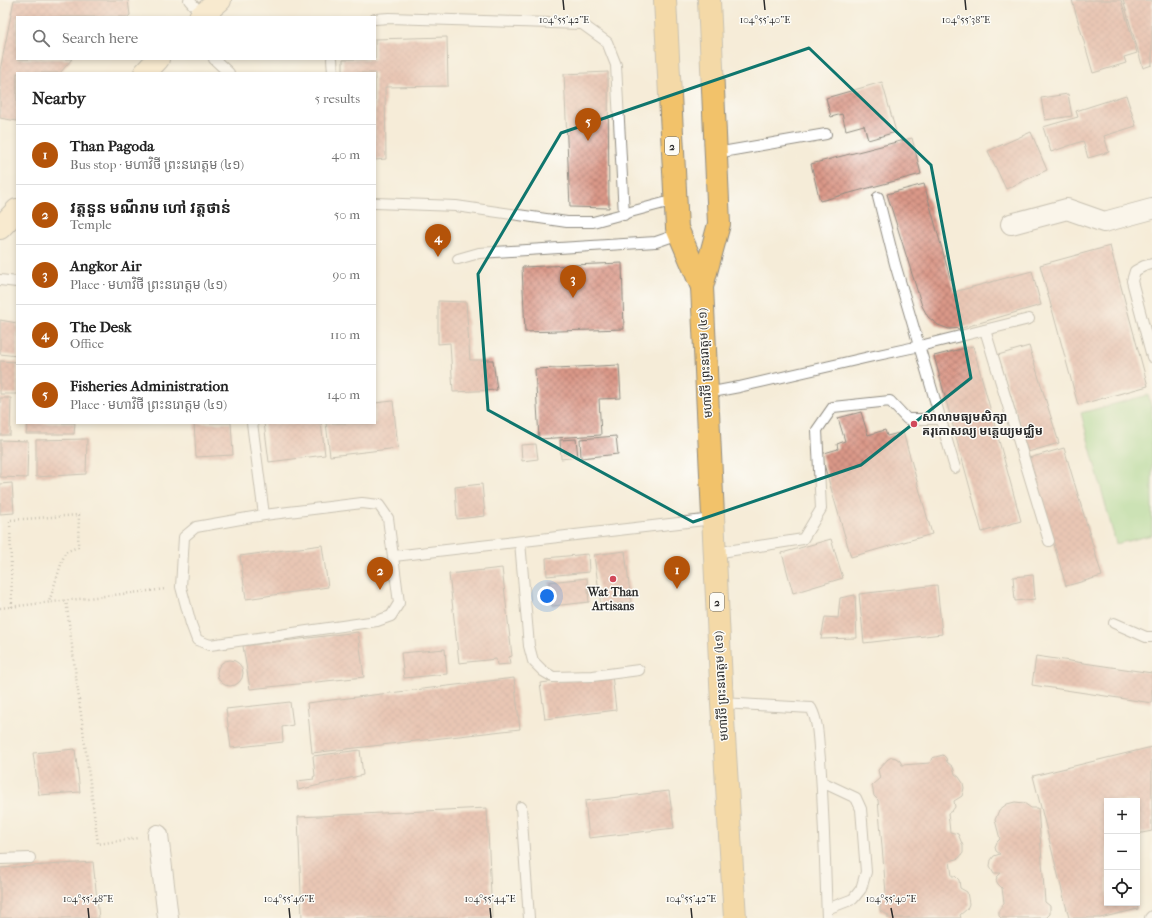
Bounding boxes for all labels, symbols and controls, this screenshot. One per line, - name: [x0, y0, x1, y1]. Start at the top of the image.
- text: 104°55'42"E: [539, 14, 589, 26]
- text: 104°55'40"E: [740, 14, 790, 26]
- text: 104°55'38"E: [942, 14, 990, 26]
- search box: [16, 16, 376, 60]
- icon: search: [30, 27, 52, 49]
- text: Search here: [62, 29, 138, 47]
- text: Nearby: [32, 88, 86, 108]
- text: 5 results: [315, 91, 360, 106]
- pin: 5: [575, 108, 601, 141]
- text: Than Pagoda: [70, 137, 154, 155]
- road number: 2: [665, 137, 679, 155]
- text: 1: [43, 147, 47, 162]
- text: 40 m: [332, 147, 360, 162]
- text: Bus stop · មហាវិថី ព្រះនរោត្តម (៤១): [70, 157, 244, 172]
- text: វត្តនួន មណីរាម ហៅ វត្តថាន់: [70, 199, 231, 217]
- text: 2: [42, 207, 48, 222]
- text: 50 m: [334, 207, 360, 222]
- text: Temple: [70, 217, 112, 232]
- pin: 4: [425, 224, 451, 257]
- text: Angkor Air: [70, 257, 142, 275]
- pin: 3: [560, 265, 586, 298]
- text: 3: [42, 267, 48, 282]
- text: 90 m: [332, 267, 360, 282]
- text: Place · មហាវិថី ព្រះនរោត្តម (៤១): [70, 277, 227, 292]
- street label: មហាវិថី ព្រះនរោត្តម (៤១): [695, 308, 715, 418]
- text: The Desk: [70, 318, 132, 336]
- text: 4: [41, 327, 49, 342]
- text: 110 m: [330, 327, 360, 342]
- text: Office: [70, 336, 104, 351]
- text: Fisheries Administration: [70, 377, 229, 395]
- text: 5: [42, 387, 48, 402]
- text: 140 m: [327, 387, 360, 402]
- text: Place · មហាវិថី ព្រះនរោត្តម (៤១): [70, 397, 227, 412]
- place label: សាលាមធ្យមសិក្សា គរុកោសល្យ មត្តេយ្យមជ្ឈិម: [922, 410, 1043, 438]
- marker: សាលាមធ្យមសិក្សា គរុកោសល្យ មត្តេយ្យមជ្ឈិម: [909, 419, 919, 429]
- pin: 1: [664, 556, 690, 589]
- pin: 2: [367, 557, 393, 590]
- marker: Wat Than Artisans: [608, 574, 618, 584]
- place label: Wat Than Artisans: [587, 585, 640, 613]
- your location: [537, 586, 557, 606]
- road number: 2: [710, 593, 724, 611]
- street label: មហាវិថី ព្រះនរោត្តម (៤១): [711, 631, 731, 741]
- map controls: [1104, 798, 1140, 906]
- button: +: [1104, 798, 1140, 834]
- button: −: [1104, 834, 1140, 870]
- button: locate: [1104, 870, 1140, 906]
- text: 104°55'48"E: [63, 893, 113, 905]
- text: 104°55'46"E: [264, 893, 314, 905]
- text: 104°55'44"E: [464, 893, 516, 905]
- text: 104°55'42"E: [666, 893, 716, 905]
- text: 104°55'40"E: [866, 893, 916, 905]

